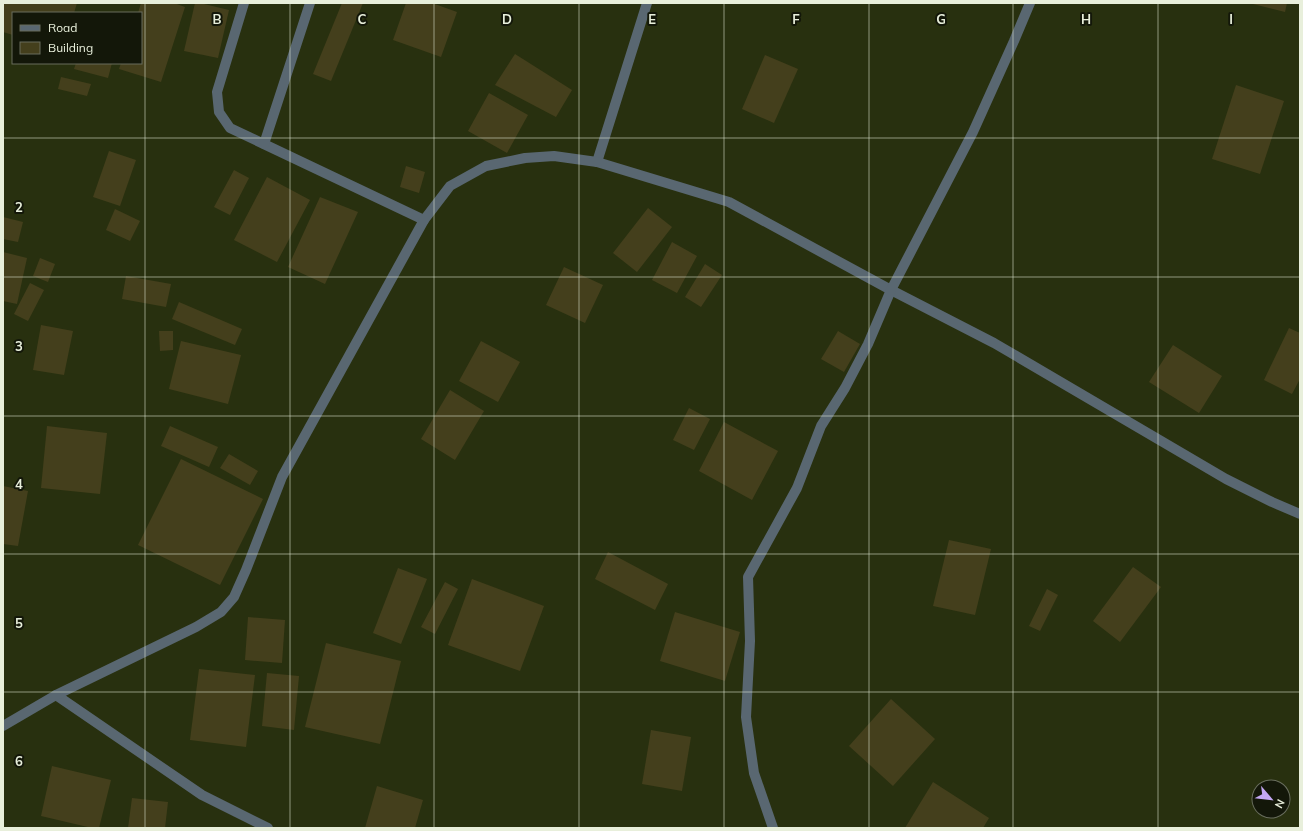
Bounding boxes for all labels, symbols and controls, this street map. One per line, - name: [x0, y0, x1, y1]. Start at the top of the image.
- text: B: [213, 11, 222, 27]
- text: C: [358, 11, 367, 27]
- text: D: [502, 11, 512, 27]
- text: E: [648, 11, 656, 27]
- text: F: [792, 11, 800, 27]
- text: G: [936, 11, 946, 27]
- text: H: [1081, 11, 1091, 27]
- text: I: [1229, 11, 1233, 27]
- legend: [12, 12, 142, 64]
- text: Road: [48, 20, 77, 35]
- text: Building: [48, 40, 93, 55]
- text: 2: [15, 199, 23, 215]
- text: 3: [15, 338, 23, 354]
- text: 4: [15, 476, 23, 492]
- text: 5: [15, 615, 23, 631]
- text: 6: [15, 753, 23, 769]
- north arrow: [1251, 779, 1291, 819]
- text: N: [1272, 797, 1288, 811]

